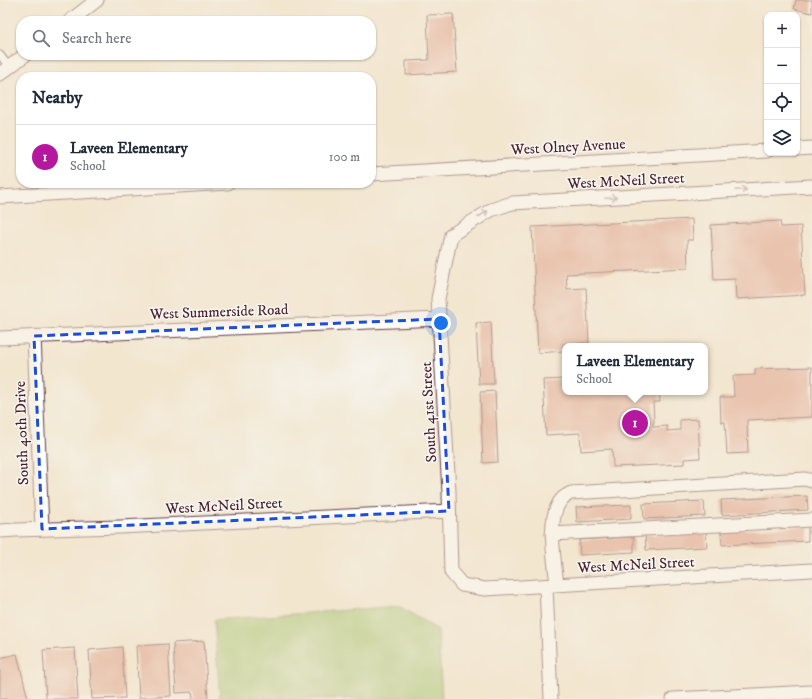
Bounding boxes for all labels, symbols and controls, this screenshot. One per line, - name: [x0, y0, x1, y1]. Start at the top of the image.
- map controls: [764, 12, 800, 156]
- button: +: [764, 12, 800, 48]
- search box: [16, 16, 376, 60]
- icon: search: [30, 27, 52, 49]
- text: Search here: [62, 29, 131, 48]
- button: −: [764, 48, 800, 84]
- button: locate: [764, 84, 800, 120]
- text: Nearby: [32, 87, 82, 109]
- button: layers: [764, 120, 800, 156]
- street label: West Olney Avenue: [509, 135, 626, 160]
- text: Laveen Elementary: [70, 139, 188, 158]
- text: 1: [43, 149, 47, 165]
- text: 100 m: [329, 149, 360, 165]
- text: School: [70, 158, 106, 174]
- street label: West McNeil Street: [566, 168, 685, 194]
- one-way arrow: [734, 187, 747, 194]
- one-way arrow: [604, 194, 617, 201]
- one-way arrow: [477, 210, 488, 218]
- street label: West Summerside Road: [148, 300, 289, 324]
- your location: [431, 313, 451, 333]
- popup: [562, 343, 708, 395]
- text: Laveen Elementary: [576, 352, 694, 371]
- street label: South 41st Street: [417, 361, 441, 463]
- text: School: [576, 371, 612, 387]
- street label: South 40th Drive: [11, 381, 33, 485]
- pin: 1: [622, 408, 648, 438]
- street label: West McNeil Street: [164, 493, 283, 519]
- street label: West McNeil Street: [576, 552, 695, 578]

